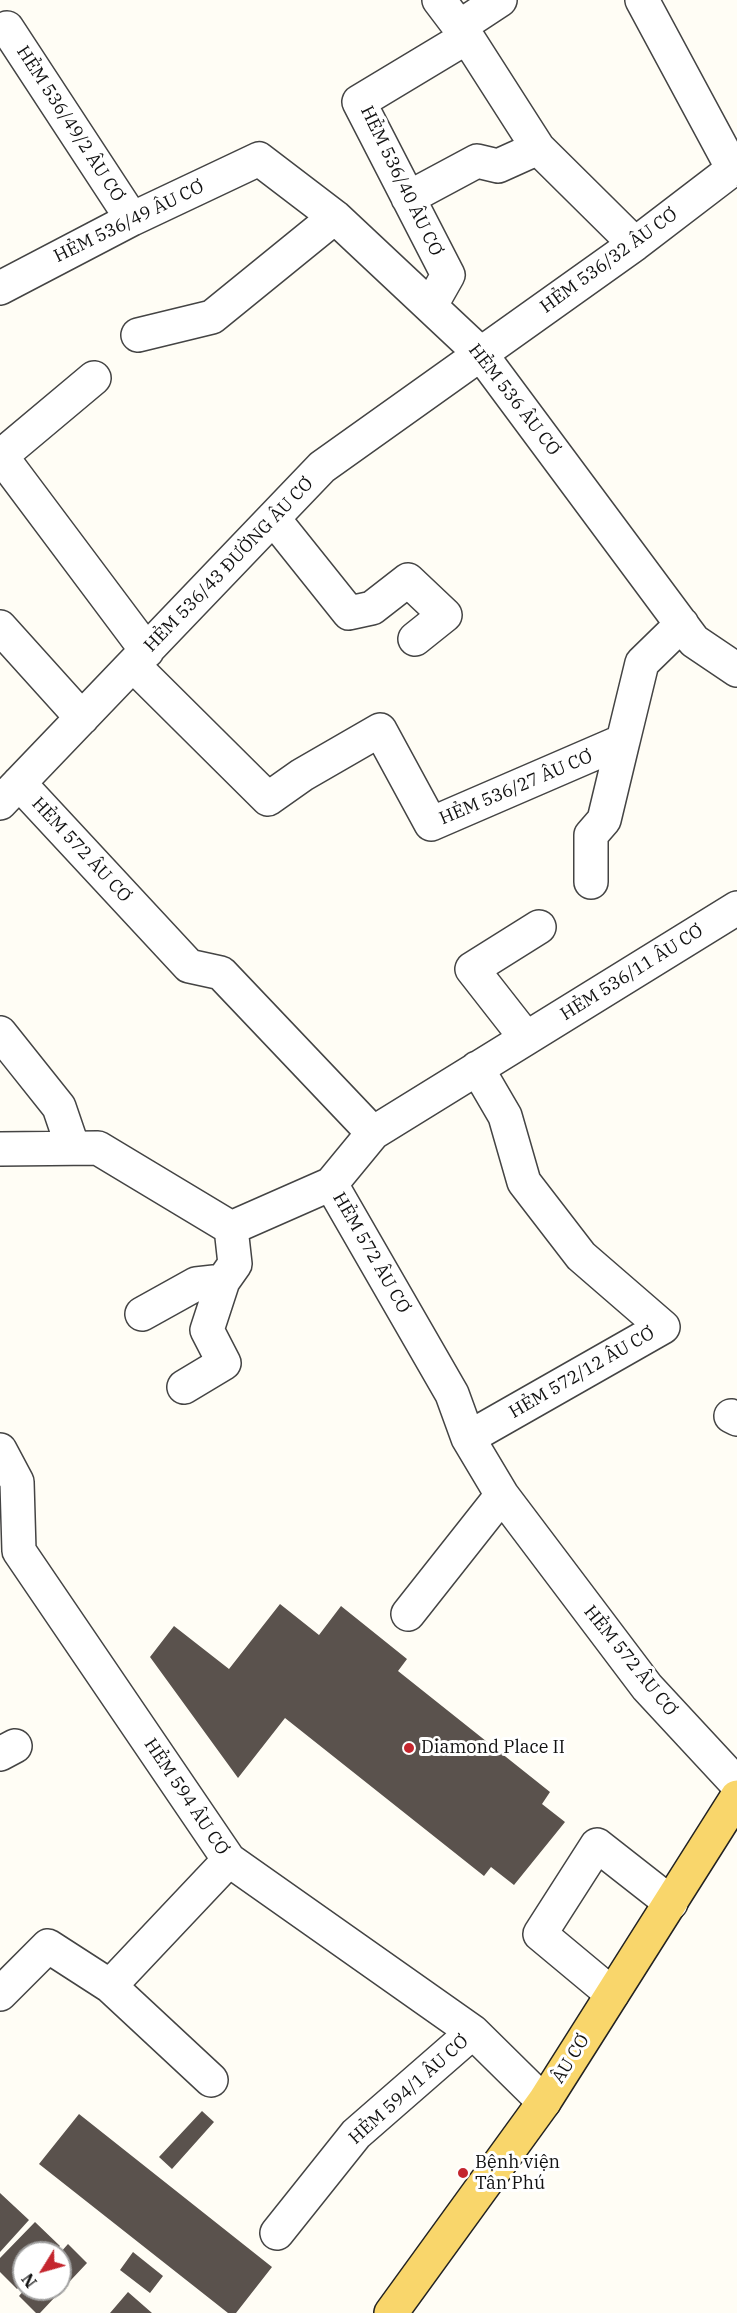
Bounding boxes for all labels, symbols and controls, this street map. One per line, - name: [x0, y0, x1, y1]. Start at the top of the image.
- street label: HẺM 536/49/2 ÂU CƠ: [12, 42, 128, 206]
- street label: HẺM 536/40 ÂU CƠ: [355, 103, 447, 259]
- street label: HẺM 536/49 ÂU CƠ: [51, 176, 207, 268]
- street label: HẺM 536/32 ÂU CƠ: [536, 204, 682, 318]
- street label: HẺM 536 ÂU CƠ: [464, 340, 564, 460]
- street label: HẺM 536/43 ĐƯỜNG ÂU CƠ: [140, 473, 318, 657]
- street label: HẺM 536/27 ÂU CƠ: [436, 746, 596, 830]
- street label: HẺM 572 ÂU CƠ: [27, 793, 135, 907]
- street label: HẺM 536/11 ÂU CƠ: [557, 920, 707, 1026]
- street label: HẺM 572 ÂU CƠ: [328, 1189, 414, 1317]
- street label: HẺM 572/12 ÂU CƠ: [506, 1323, 658, 1423]
- street label: HẺM 572 ÂU CƠ: [579, 1601, 681, 1721]
- street label: HẺM 594 ÂU CƠ: [139, 1735, 233, 1859]
- place label: Diamond Place II: [421, 1737, 565, 1759]
- marker: Diamond Place II: [402, 1741, 416, 1755]
- street label: HẺM 594/1 ÂU CƠ: [345, 2031, 473, 2149]
- street label: ÂU CƠ: [548, 2031, 594, 2087]
- place label: Bệnh viện Tân Phú: [475, 2152, 560, 2194]
- marker: Bệnh viện Tân Phú: [456, 2166, 470, 2180]
- north arrow: [12, 2241, 72, 2301]
- text: N: [17, 2270, 41, 2292]

